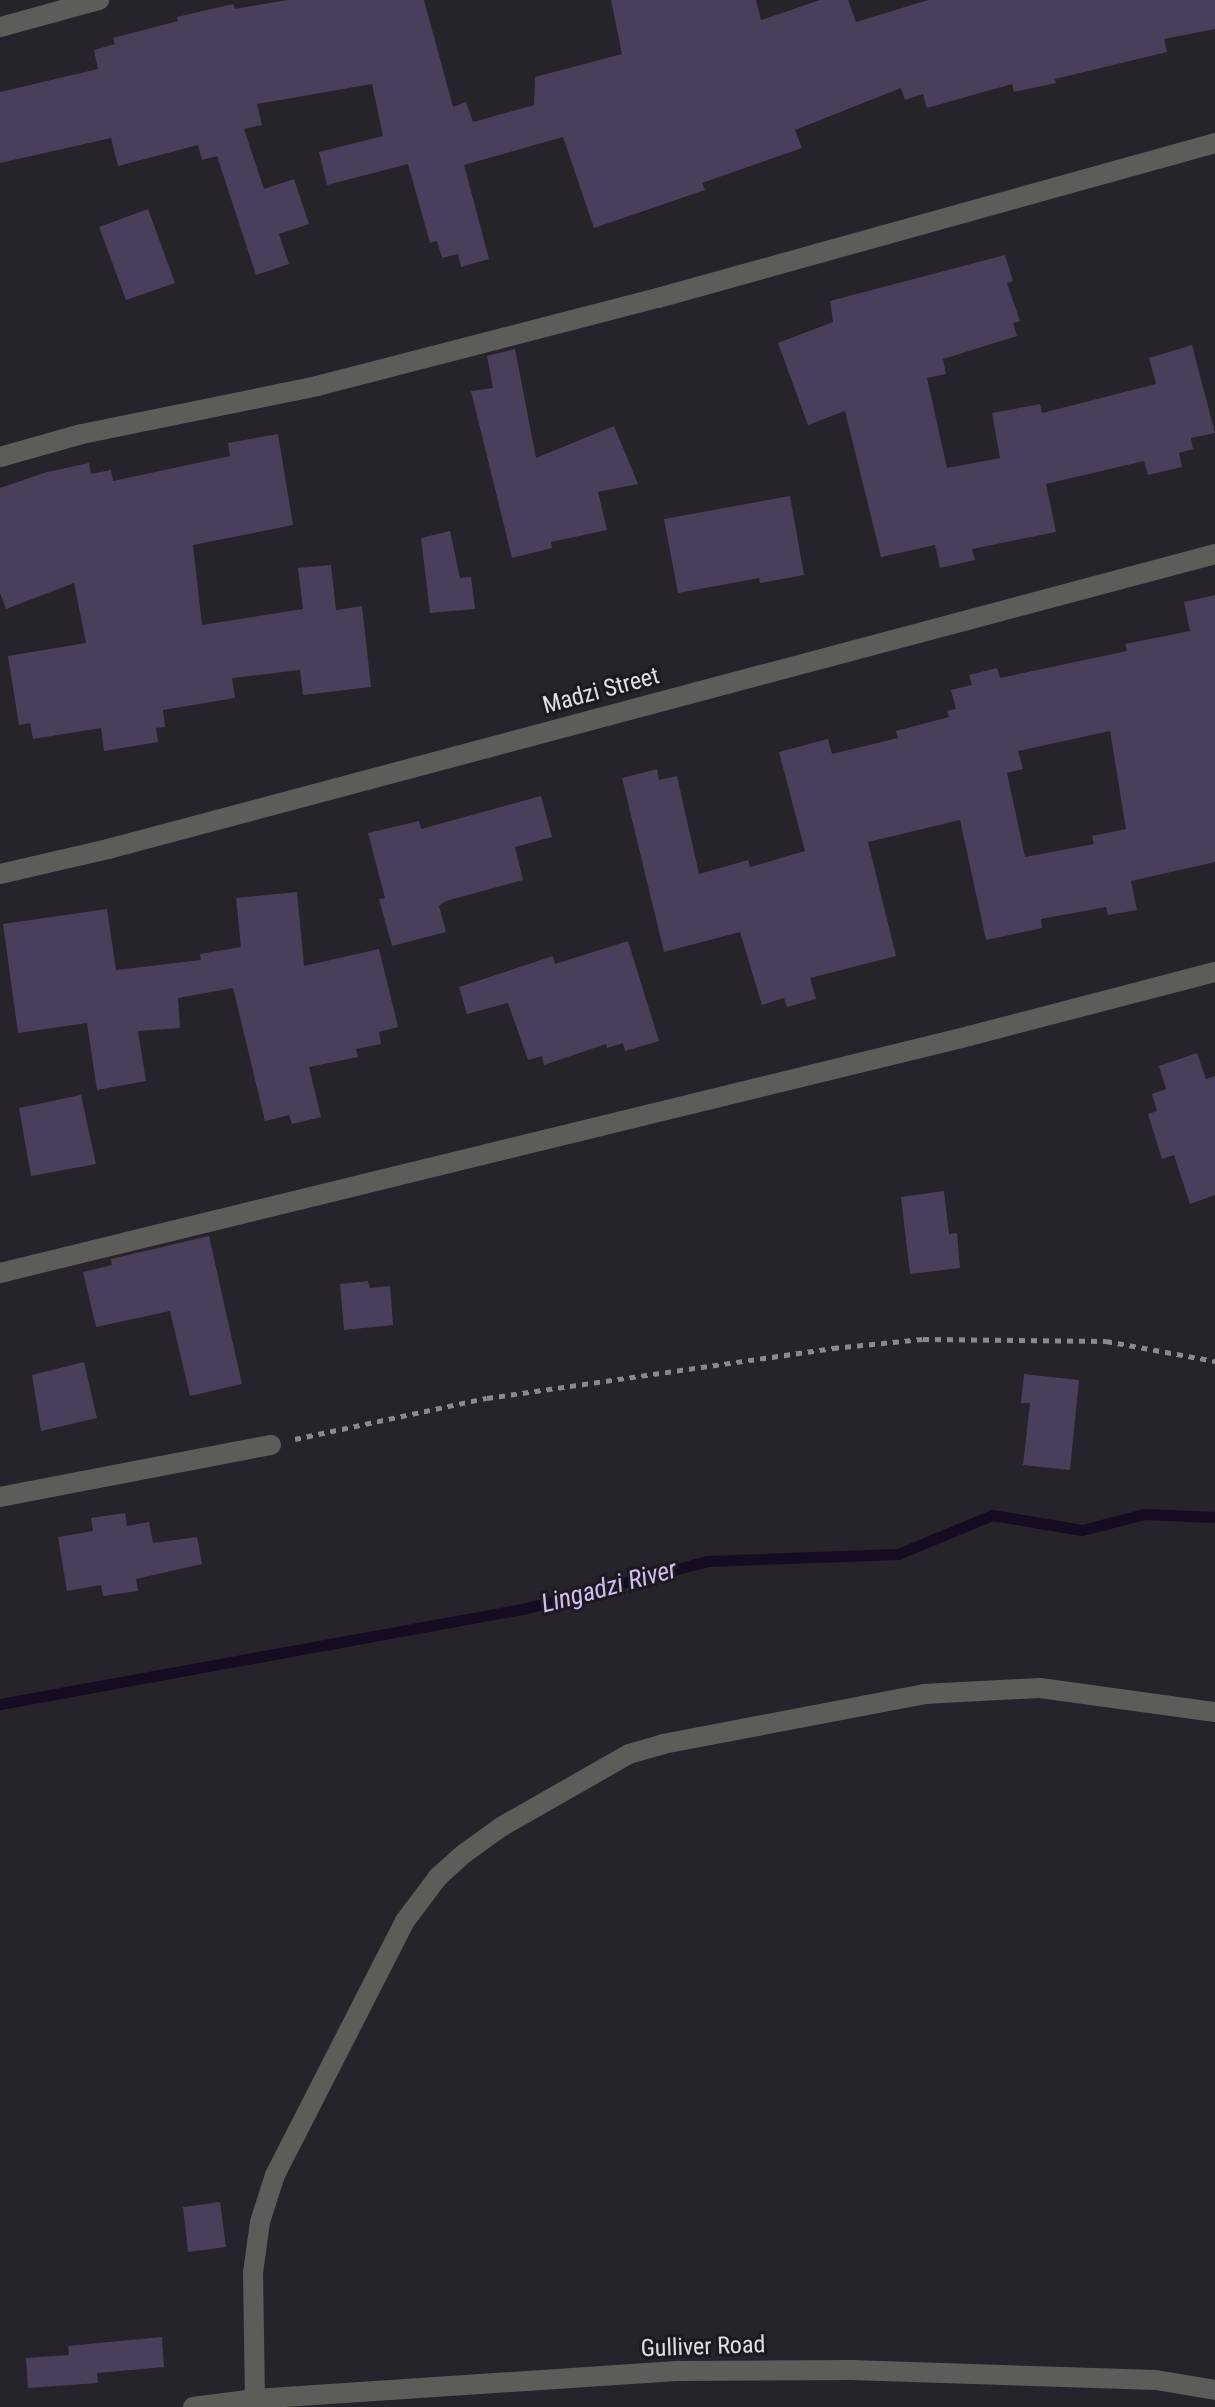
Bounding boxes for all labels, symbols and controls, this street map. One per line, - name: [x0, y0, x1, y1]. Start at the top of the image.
- street label: Madzi Street: [540, 662, 662, 720]
- water label: Lingadzi River: [538, 1554, 680, 1620]
- street label: Gulliver Road: [640, 2330, 766, 2364]

